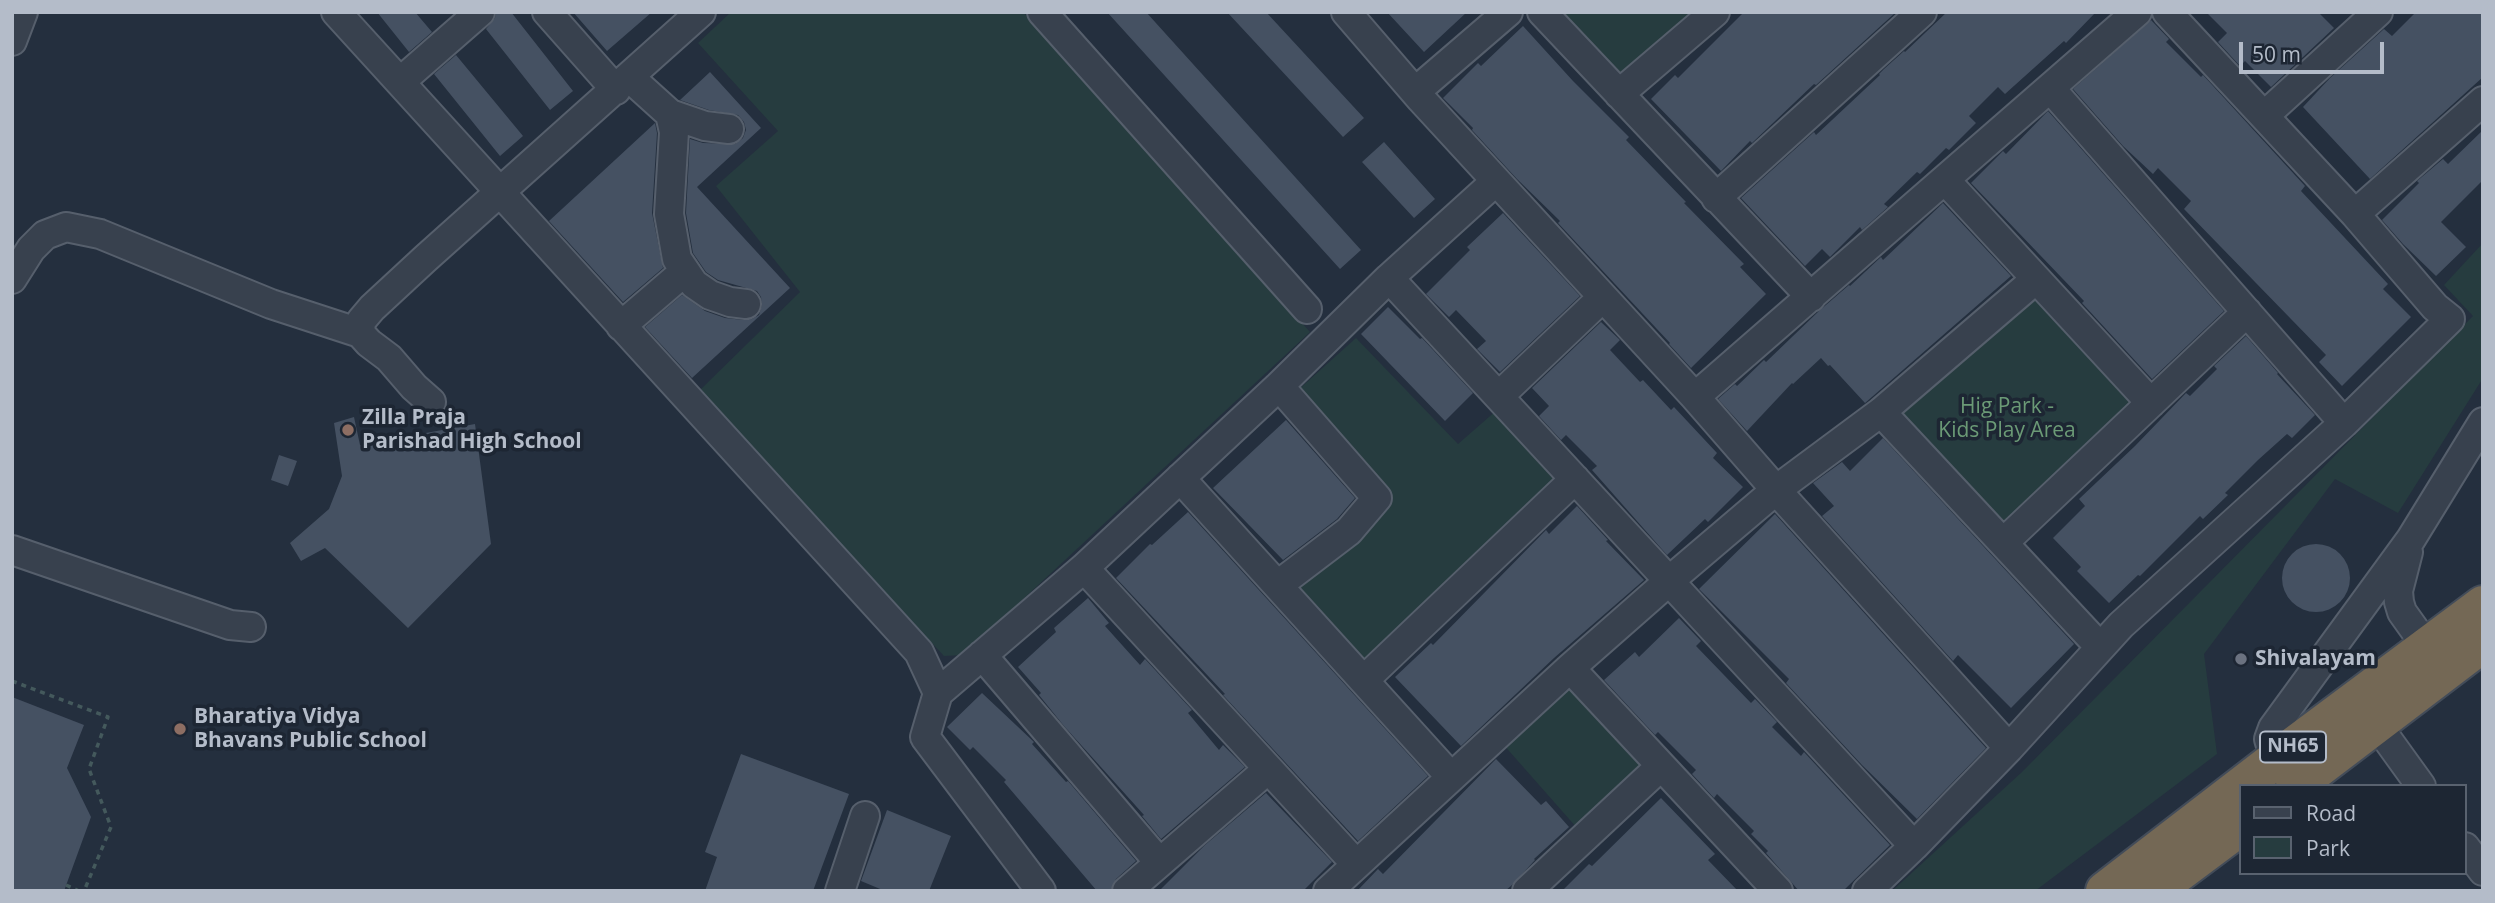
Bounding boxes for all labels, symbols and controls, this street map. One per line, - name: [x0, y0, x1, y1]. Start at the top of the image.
- scale bar: [2243, 28, 2388, 72]
- text: 50 m: [2252, 40, 2301, 68]
- park label: Hig Park - Kids Play Area: [1938, 394, 2076, 444]
- place label: Zilla Praja Parishad High School: [362, 405, 582, 455]
- marker: Zilla Praja Parishad High School: [340, 422, 356, 438]
- place label: Shivalayam: [2255, 646, 2376, 672]
- marker: Shivalayam: [2233, 651, 2249, 667]
- place label: Bharatiya Vidya Bhavans Public School: [194, 704, 427, 754]
- marker: Bharatiya Vidya Bhavans Public School: [172, 721, 188, 737]
- road number: NH65: [2260, 732, 2326, 762]
- legend: [2240, 784, 2467, 875]
- text: Road: [2306, 799, 2356, 827]
- text: Park: [2306, 834, 2350, 862]

